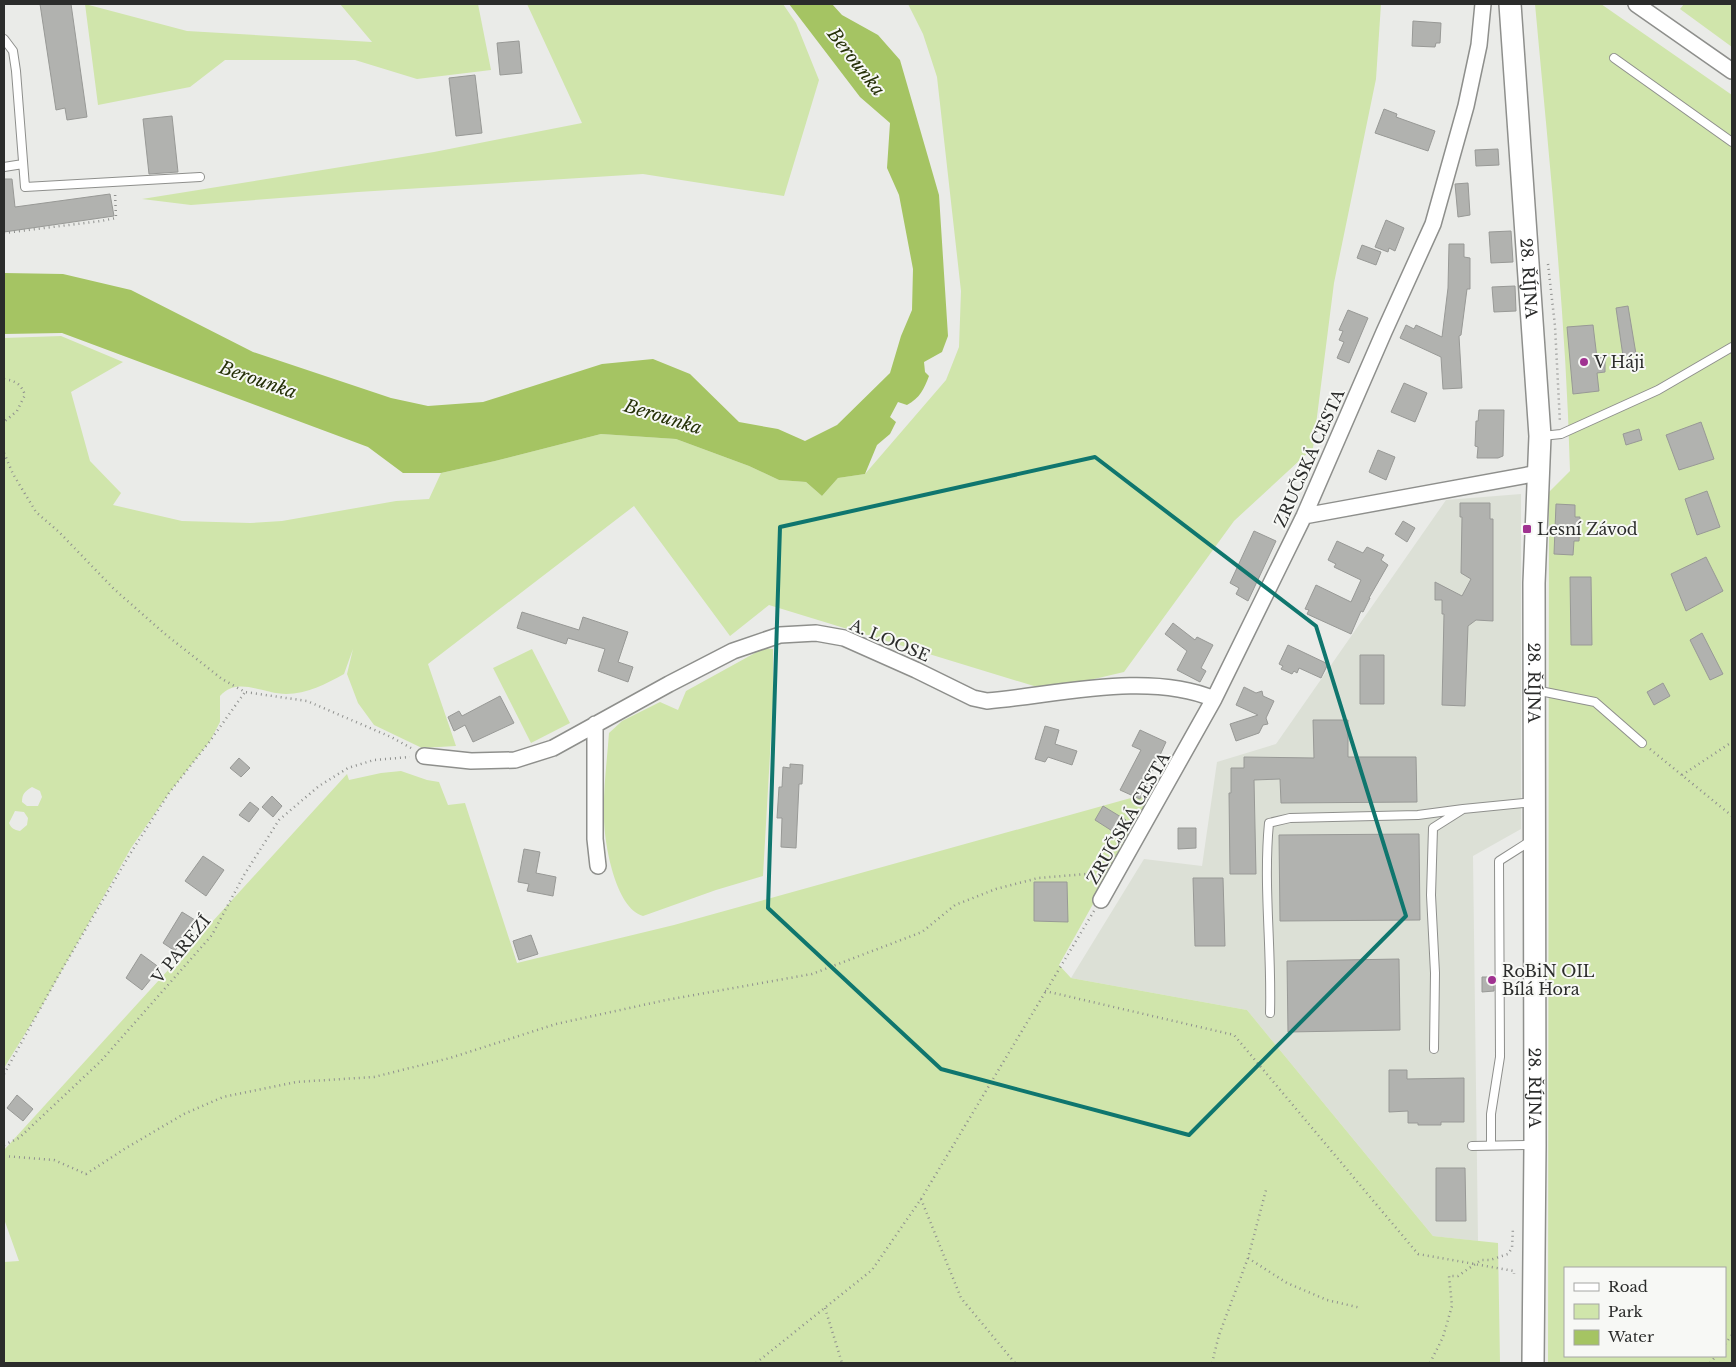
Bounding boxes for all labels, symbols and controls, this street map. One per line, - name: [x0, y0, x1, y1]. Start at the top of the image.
- water label: Berounka: [822, 23, 889, 100]
- street label: 28. ŘÍJNA: [1516, 237, 1542, 320]
- place label: V Háji: [1593, 352, 1645, 372]
- water label: Berounka: [215, 356, 300, 403]
- marker: V Háji: [1578, 356, 1590, 368]
- street label: ZRUČSKÁ CESTA: [1270, 385, 1349, 530]
- water label: Berounka: [620, 394, 705, 439]
- place label: Lesní Závod: [1537, 519, 1638, 539]
- marker: Lesní Závod: [1521, 523, 1533, 535]
- street label: A. LOOSE: [846, 614, 933, 666]
- street label: 28. ŘÍJNA: [1524, 643, 1544, 724]
- street label: ZRUČSKÁ CESTA: [1082, 748, 1174, 887]
- street label: V PAREZÍ: [147, 911, 215, 988]
- place label: RoBiN OIL Bílá Hora: [1502, 961, 1595, 999]
- marker: RoBiN OIL Bílá Hora: [1486, 974, 1498, 986]
- street label: 28. ŘÍJNA: [1525, 1048, 1545, 1129]
- legend: [1564, 1267, 1726, 1357]
- text: Road: [1608, 1277, 1648, 1296]
- text: Park: [1608, 1302, 1644, 1321]
- text: Water: [1607, 1327, 1655, 1346]

